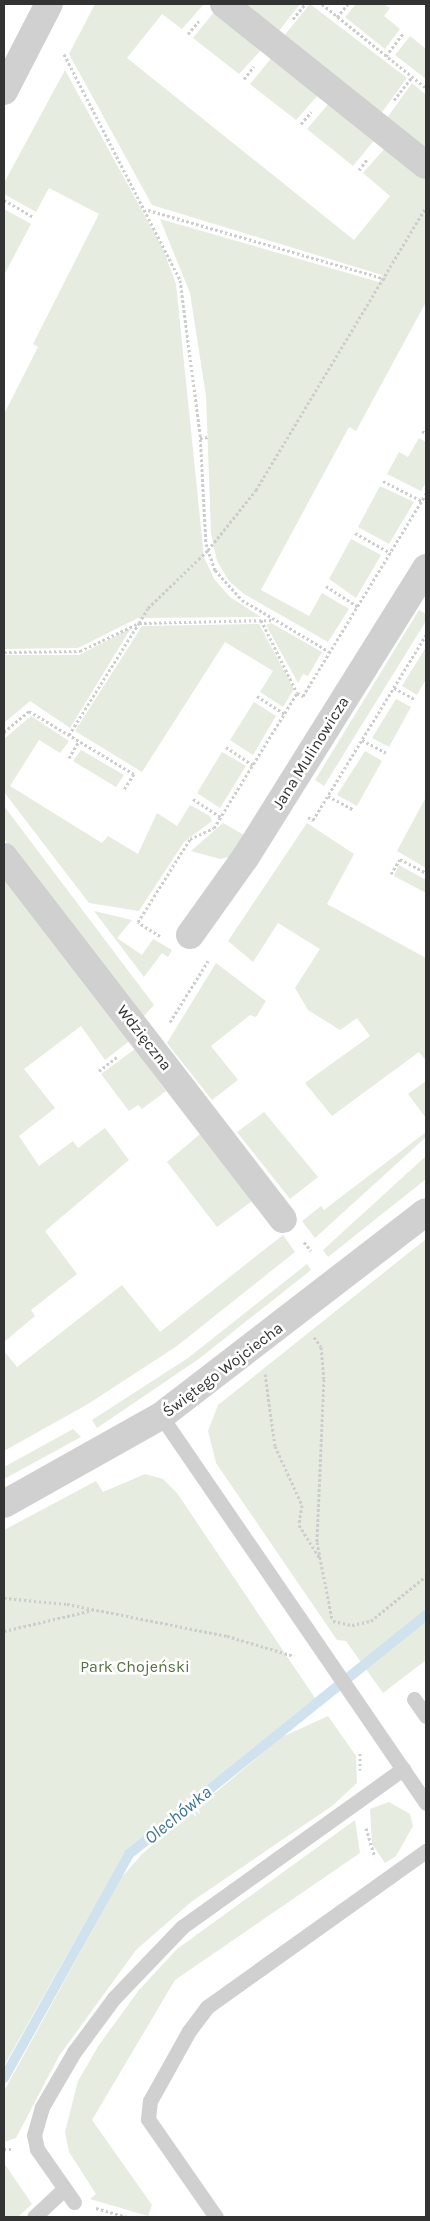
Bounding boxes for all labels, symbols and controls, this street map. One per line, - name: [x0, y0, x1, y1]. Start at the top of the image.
- street label: Jana Mulinowicza: [269, 693, 353, 813]
- street label: Wdzięczna: [112, 1001, 176, 1075]
- street label: Świętego Wojciecha: [159, 1319, 287, 1421]
- park label: Park Chojeński: [80, 1657, 190, 1677]
- water label: Olechówka: [140, 1781, 216, 1849]

